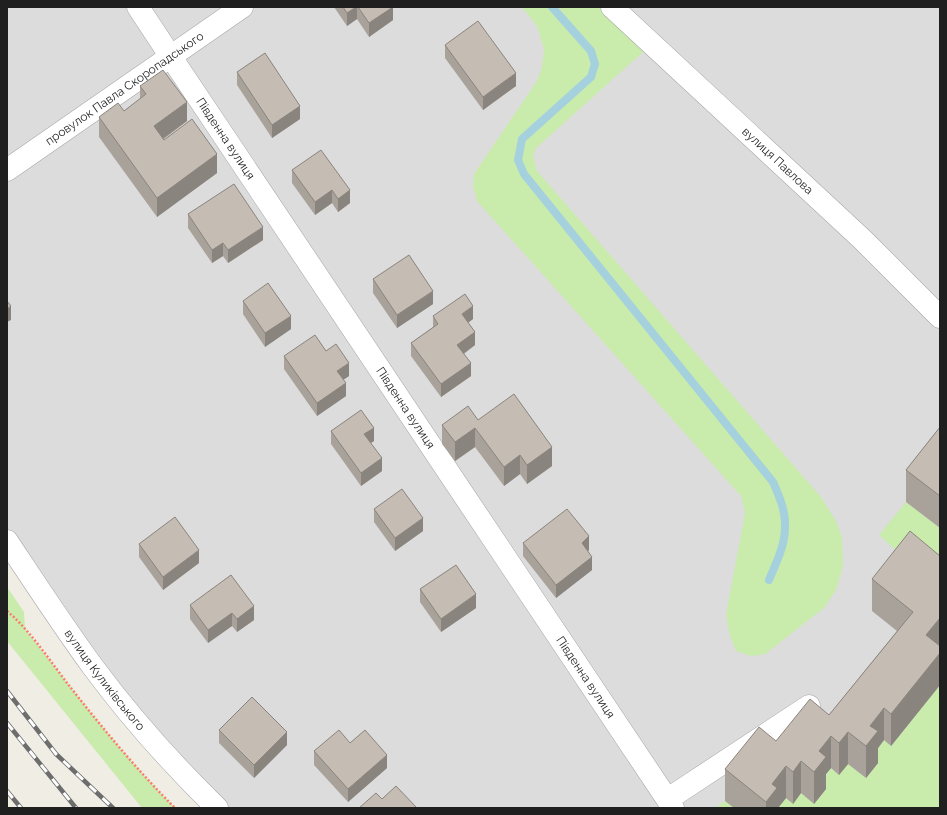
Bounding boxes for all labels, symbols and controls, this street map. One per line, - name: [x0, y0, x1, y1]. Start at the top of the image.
- street label: провулок Павла Скоропадського: [43, 29, 206, 148]
- street label: Південна вулиця: [193, 95, 258, 182]
- street label: вулиця Павлова: [739, 124, 816, 197]
- street label: Південна вулиця: [373, 364, 438, 451]
- street label: вулиця Куликівського: [62, 627, 148, 733]
- street label: Південна вулиця: [553, 634, 618, 721]

